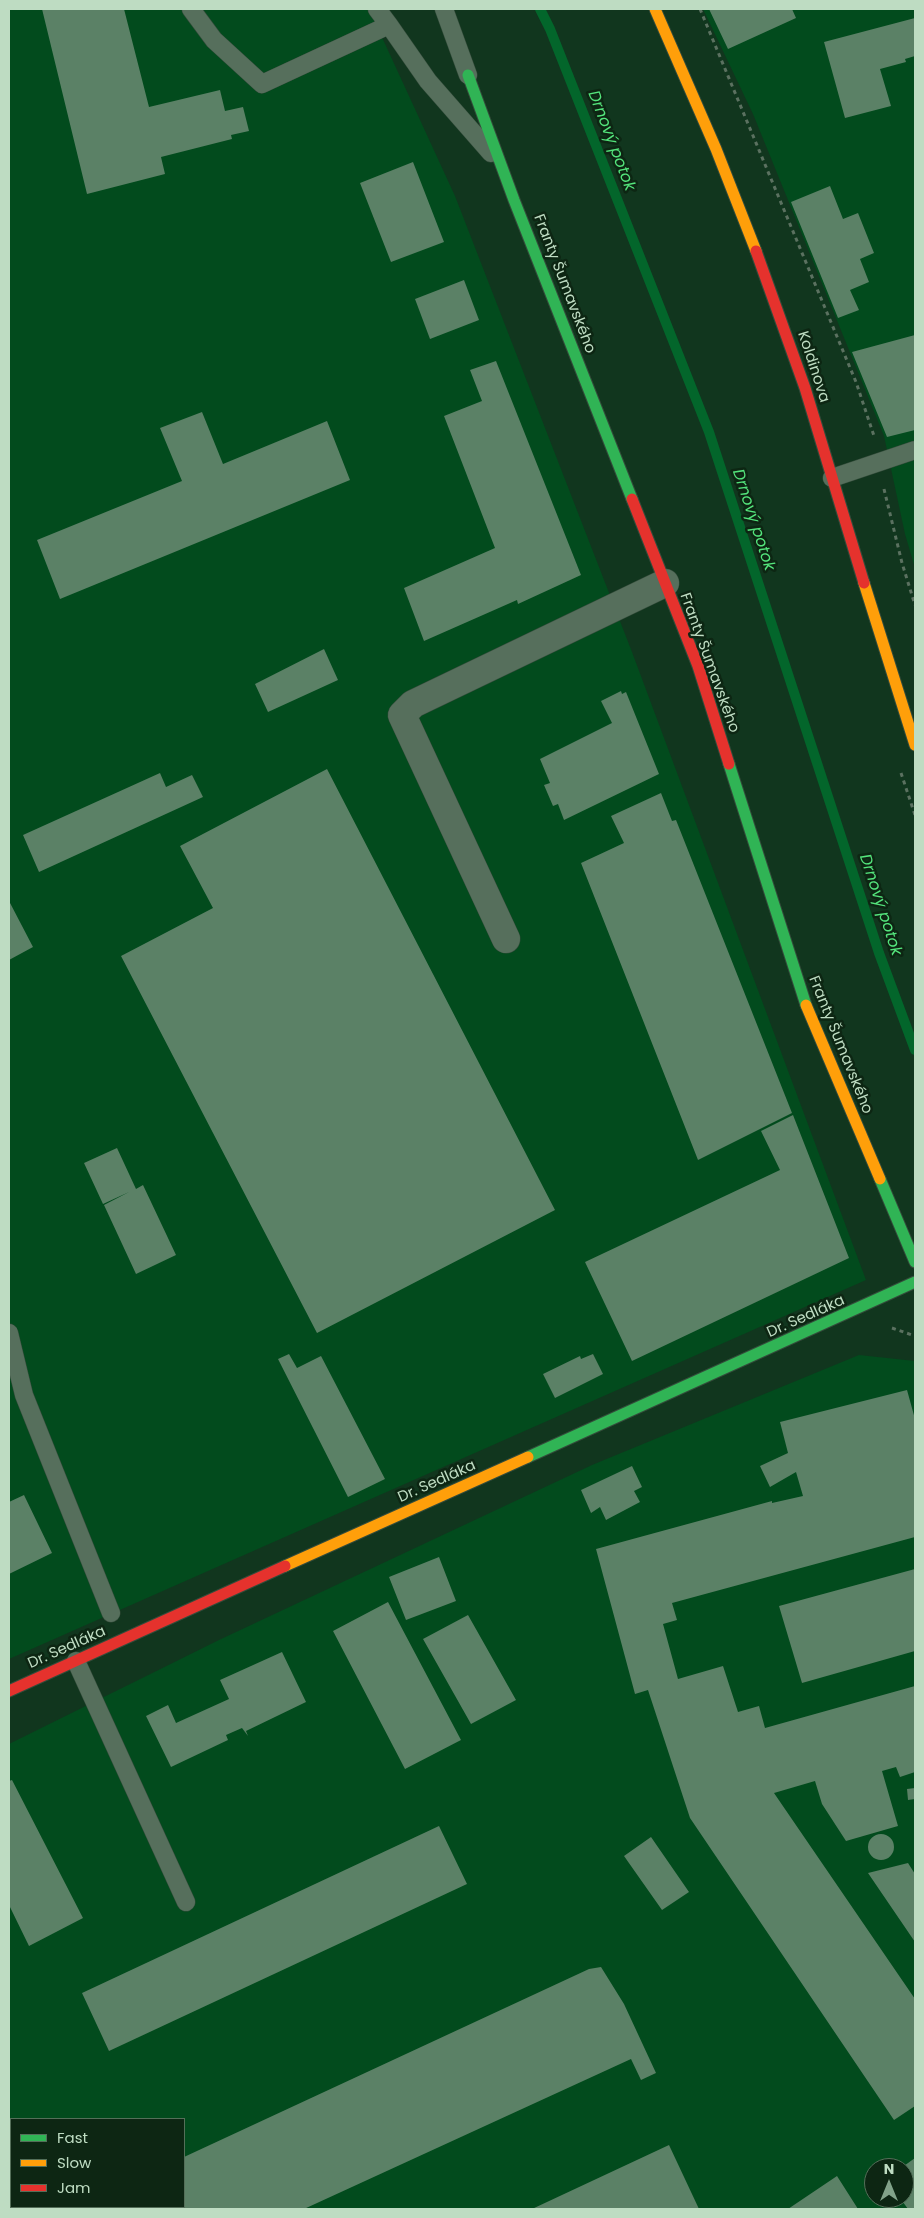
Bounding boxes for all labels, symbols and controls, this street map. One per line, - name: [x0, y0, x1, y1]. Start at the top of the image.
- water label: Drnový potok: [583, 88, 639, 194]
- street label: Franty Šumavského: [529, 212, 599, 356]
- street label: Koldinova: [793, 329, 833, 405]
- water label: Drnový potok: [728, 467, 778, 573]
- street label: Franty Šumavského: [675, 591, 743, 735]
- water label: Drnový potok: [855, 852, 905, 958]
- street label: Franty Šumavského: [804, 973, 876, 1117]
- street label: Dr. Sedláka: [764, 1292, 848, 1342]
- street label: Dr. Sedláka: [395, 1457, 479, 1507]
- street label: Dr. Sedláka: [25, 1623, 109, 1673]
- legend: [10, 2118, 185, 2208]
- text: Fast: [57, 2127, 88, 2148]
- text: Slow: [57, 2152, 91, 2173]
- north arrow: [864, 2158, 914, 2208]
- text: N: [884, 2159, 894, 2179]
- text: Jam: [57, 2177, 91, 2198]

